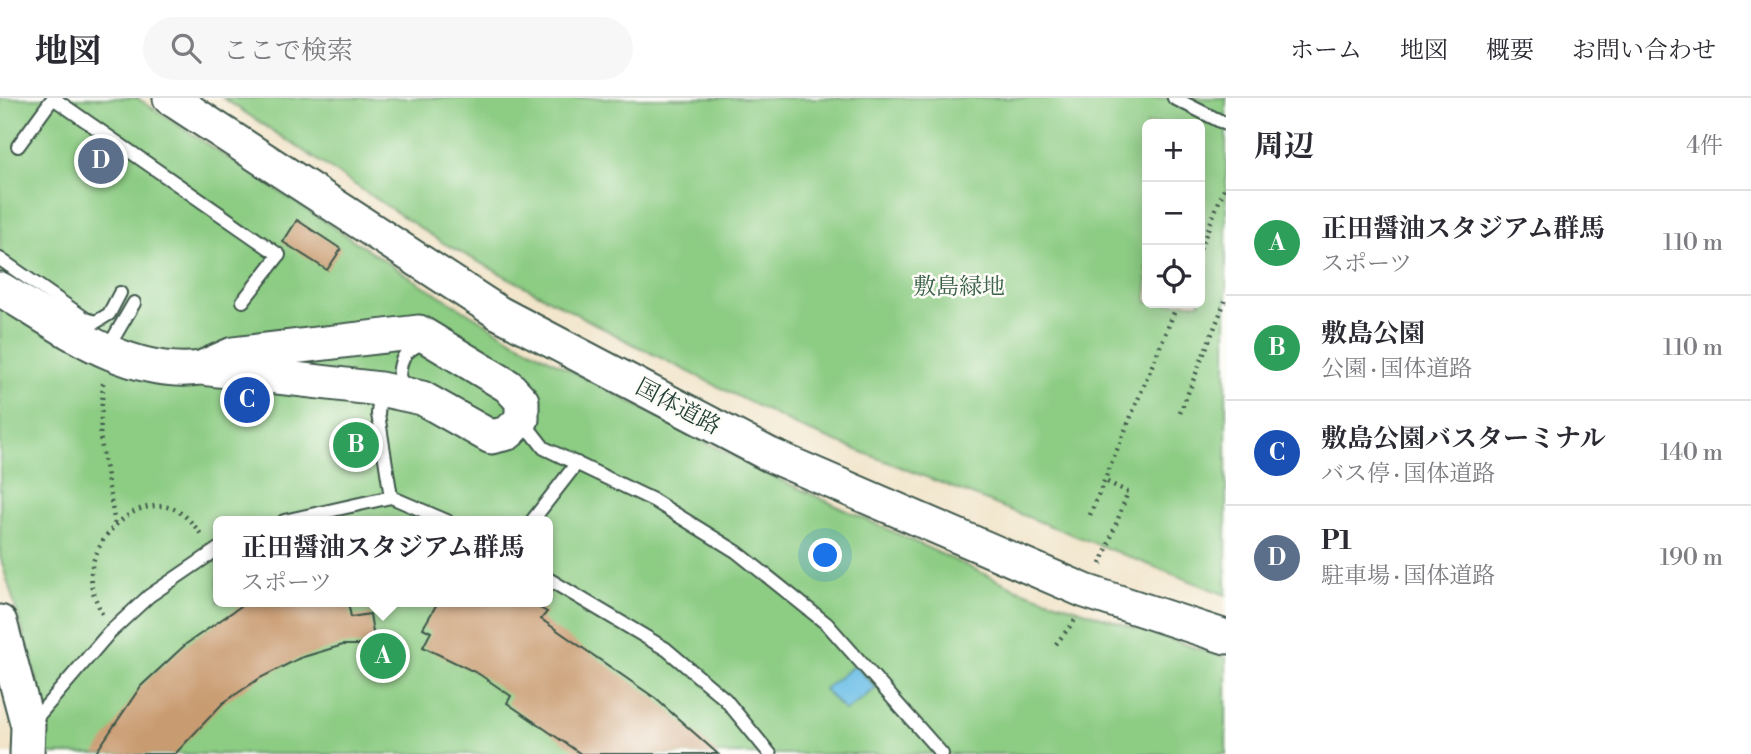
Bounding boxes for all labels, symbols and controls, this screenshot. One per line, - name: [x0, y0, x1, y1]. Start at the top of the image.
- search box: [143, 17, 633, 80]
- icon: search: [167, 29, 205, 67]
- text: 地図: [35, 32, 101, 73]
- text: ここで検索: [223, 35, 353, 67]
- text: ホーム: [1290, 36, 1362, 66]
- text: 地図: [1400, 36, 1448, 66]
- text: 概要: [1486, 36, 1534, 66]
- text: お問い合わせ: [1572, 36, 1716, 66]
- map controls: [1142, 119, 1205, 308]
- button: +: [1142, 119, 1205, 182]
- text: 周辺: [1254, 128, 1314, 166]
- text: 4件: [1686, 132, 1723, 160]
- pin: D: [78, 135, 124, 187]
- button: −: [1142, 182, 1205, 245]
- text: 正田醤油スタジアム群馬: [1321, 213, 1605, 245]
- text: A: [1269, 229, 1285, 257]
- text: 110 m: [1663, 229, 1723, 257]
- button: locate: [1142, 245, 1205, 308]
- text: スポーツ: [1321, 250, 1412, 278]
- park label: 敷島緑地: [913, 273, 1005, 301]
- text: 敷島公園: [1321, 318, 1425, 350]
- text: B: [1268, 334, 1286, 362]
- text: 110 m: [1663, 334, 1723, 362]
- text: 公園 · 国体道路: [1321, 355, 1472, 383]
- street label: 国体道路: [631, 373, 725, 441]
- pin: C: [224, 374, 270, 426]
- pin: B: [333, 419, 379, 471]
- text: 敷島公園バスターミナル: [1321, 423, 1606, 455]
- text: C: [1269, 439, 1285, 467]
- text: 140 m: [1660, 439, 1723, 467]
- text: バス停 · 国体道路: [1321, 460, 1495, 488]
- popup: [213, 516, 553, 607]
- text: P1: [1321, 525, 1352, 557]
- text: 正田醤油スタジアム群馬: [241, 532, 525, 564]
- your location: [808, 538, 842, 572]
- text: D: [1268, 544, 1286, 572]
- text: 190 m: [1660, 544, 1723, 572]
- text: 駐車場 · 国体道路: [1321, 562, 1495, 590]
- text: スポーツ: [241, 569, 332, 597]
- pin: A: [360, 630, 406, 682]

